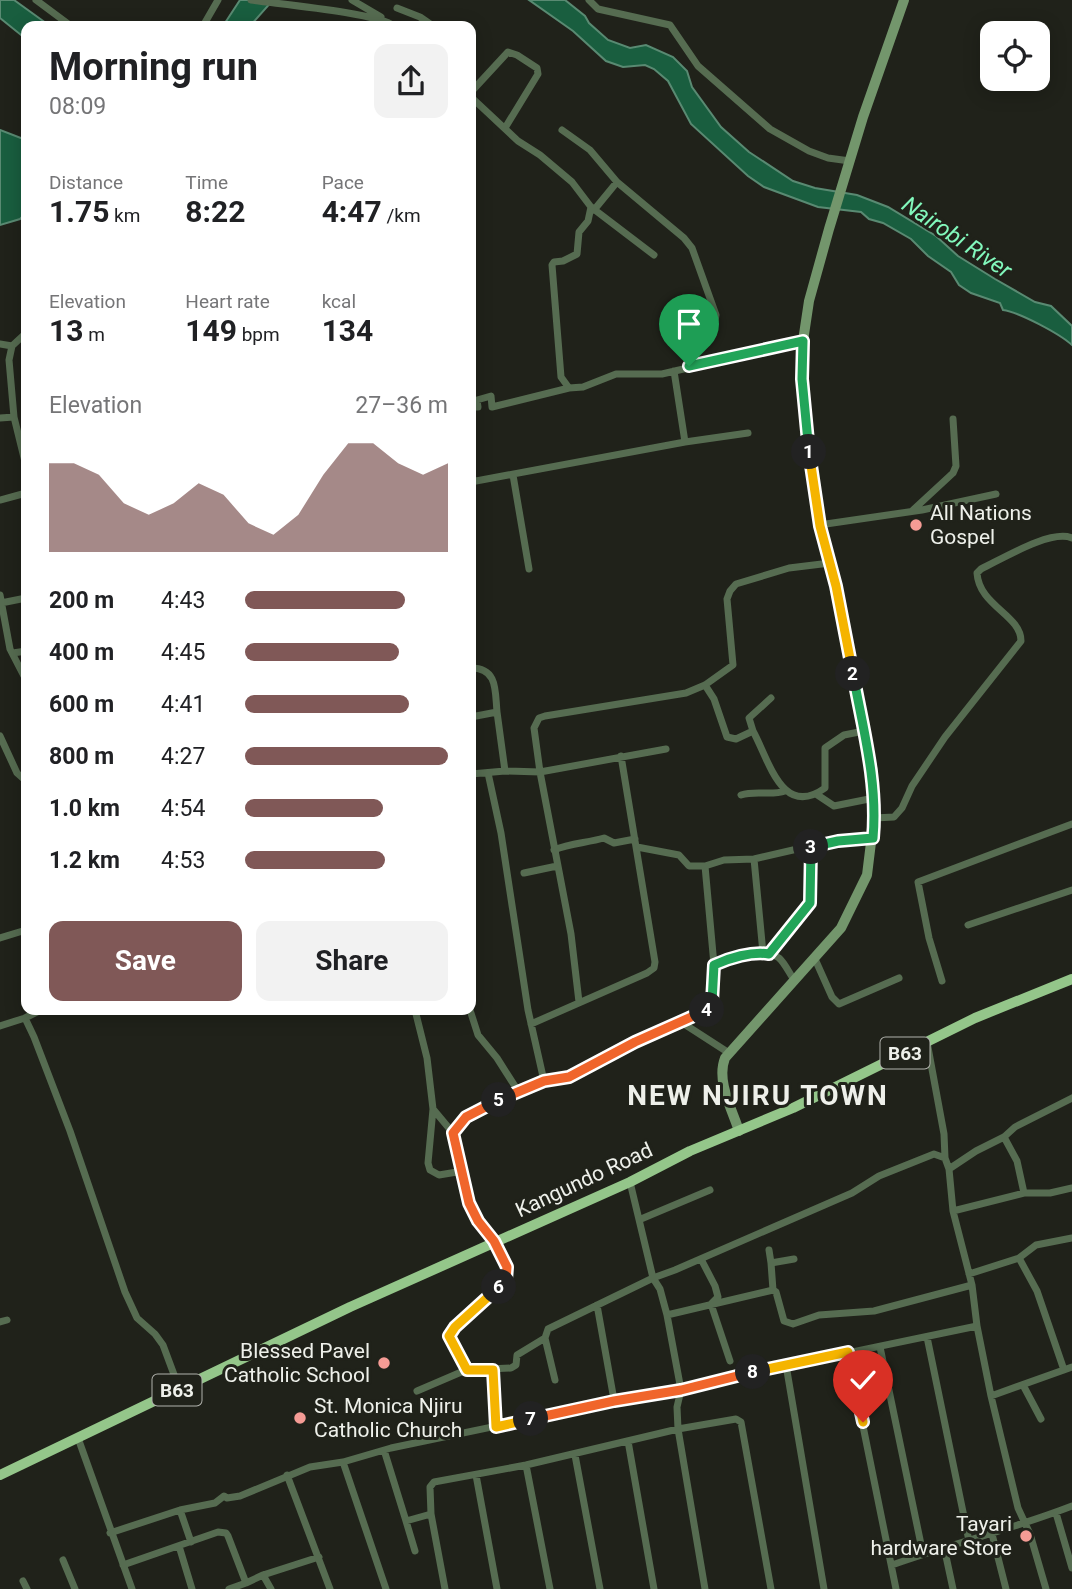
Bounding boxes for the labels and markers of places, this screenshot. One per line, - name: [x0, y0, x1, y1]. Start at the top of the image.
- pin: [659, 294, 719, 366]
- pin: 1: [792, 434, 826, 470]
- place label: All Nations Gospel: [930, 501, 1032, 549]
- marker: All Nations Gospel: [908, 517, 924, 533]
- pin: 2: [836, 656, 870, 692]
- pin: 3: [794, 830, 828, 864]
- pin: 4: [690, 992, 724, 1028]
- pin: 5: [482, 1082, 516, 1118]
- pin: 6: [482, 1270, 516, 1304]
- place label: Blessed Pavel Catholic School: [224, 1339, 370, 1387]
- pin: [833, 1350, 893, 1422]
- pin: 8: [736, 1354, 770, 1390]
- marker: Blessed Pavel Catholic School: [376, 1355, 392, 1371]
- place label: St. Monica Njiru Catholic Church: [314, 1394, 463, 1442]
- pin: 7: [514, 1402, 548, 1436]
- marker: St. Monica Njiru Catholic Church: [292, 1410, 308, 1426]
- place label: Tayari hardware Store: [871, 1512, 1012, 1560]
- marker: Tayari hardware Store: [1018, 1528, 1034, 1544]

